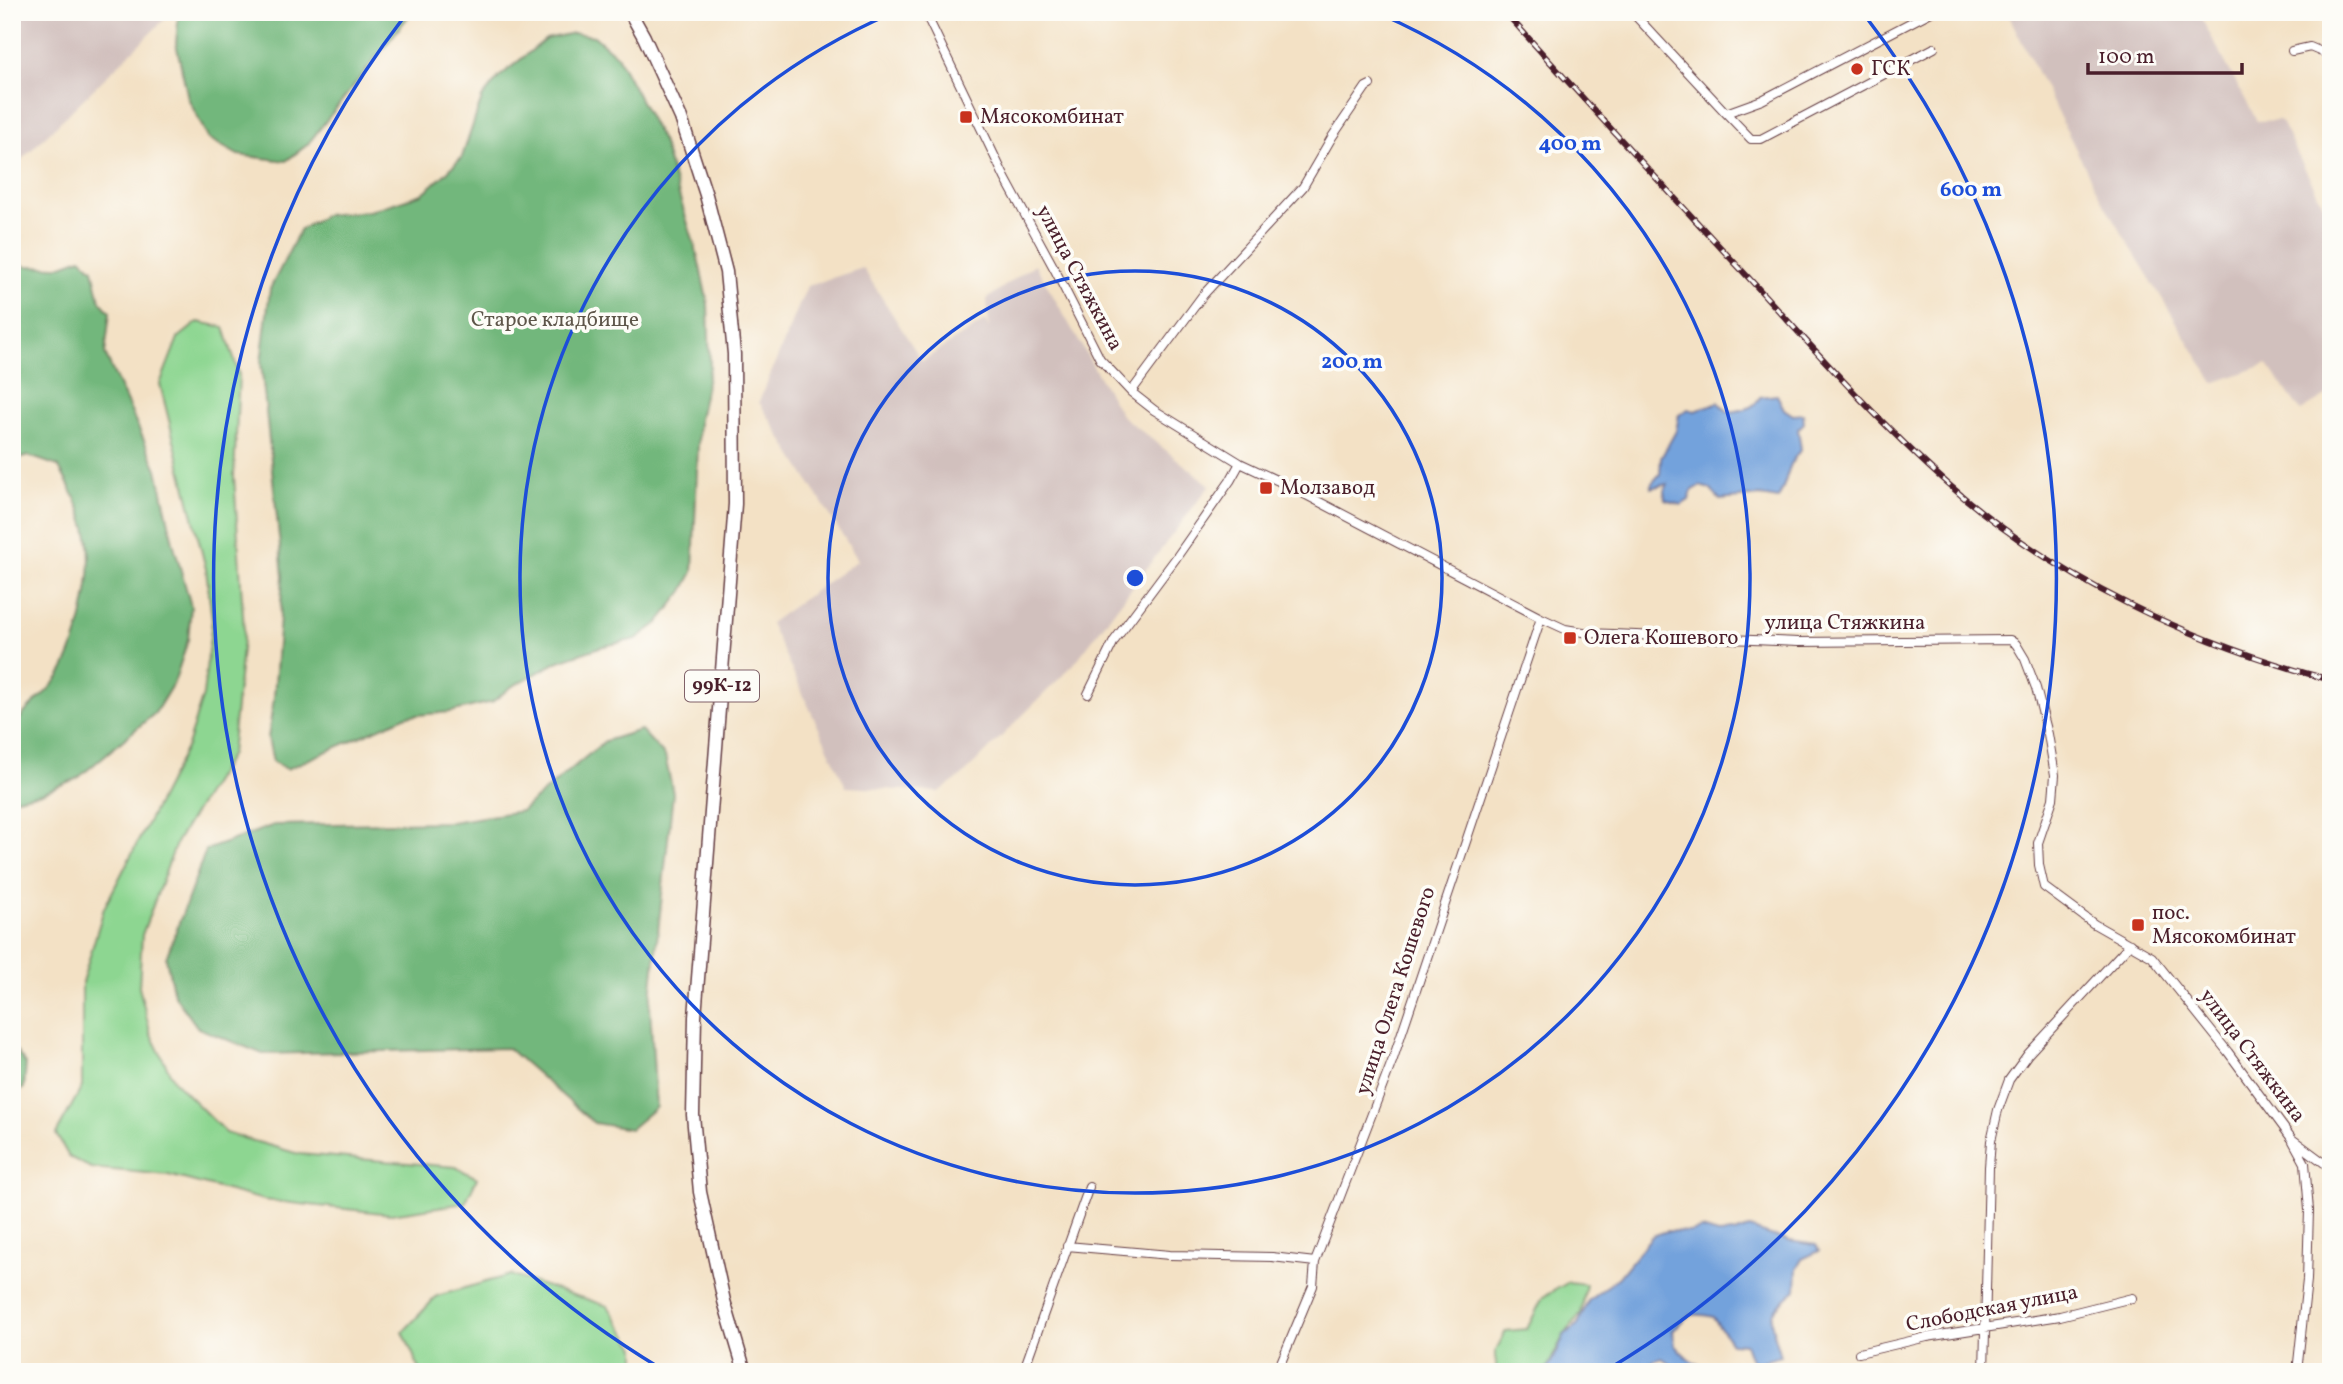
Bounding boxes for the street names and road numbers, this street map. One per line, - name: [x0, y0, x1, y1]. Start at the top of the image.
- street label: улица Стяжкина: [1028, 200, 1130, 356]
- street label: улица Стяжкина: [1764, 609, 1926, 638]
- road number: 99К-12: [685, 670, 759, 702]
- street label: улица Олега Кошевого: [1349, 883, 1443, 1099]
- street label: улица Стяжкина: [2192, 983, 2312, 1129]
- street label: Слободская улица: [1904, 1278, 2080, 1340]

